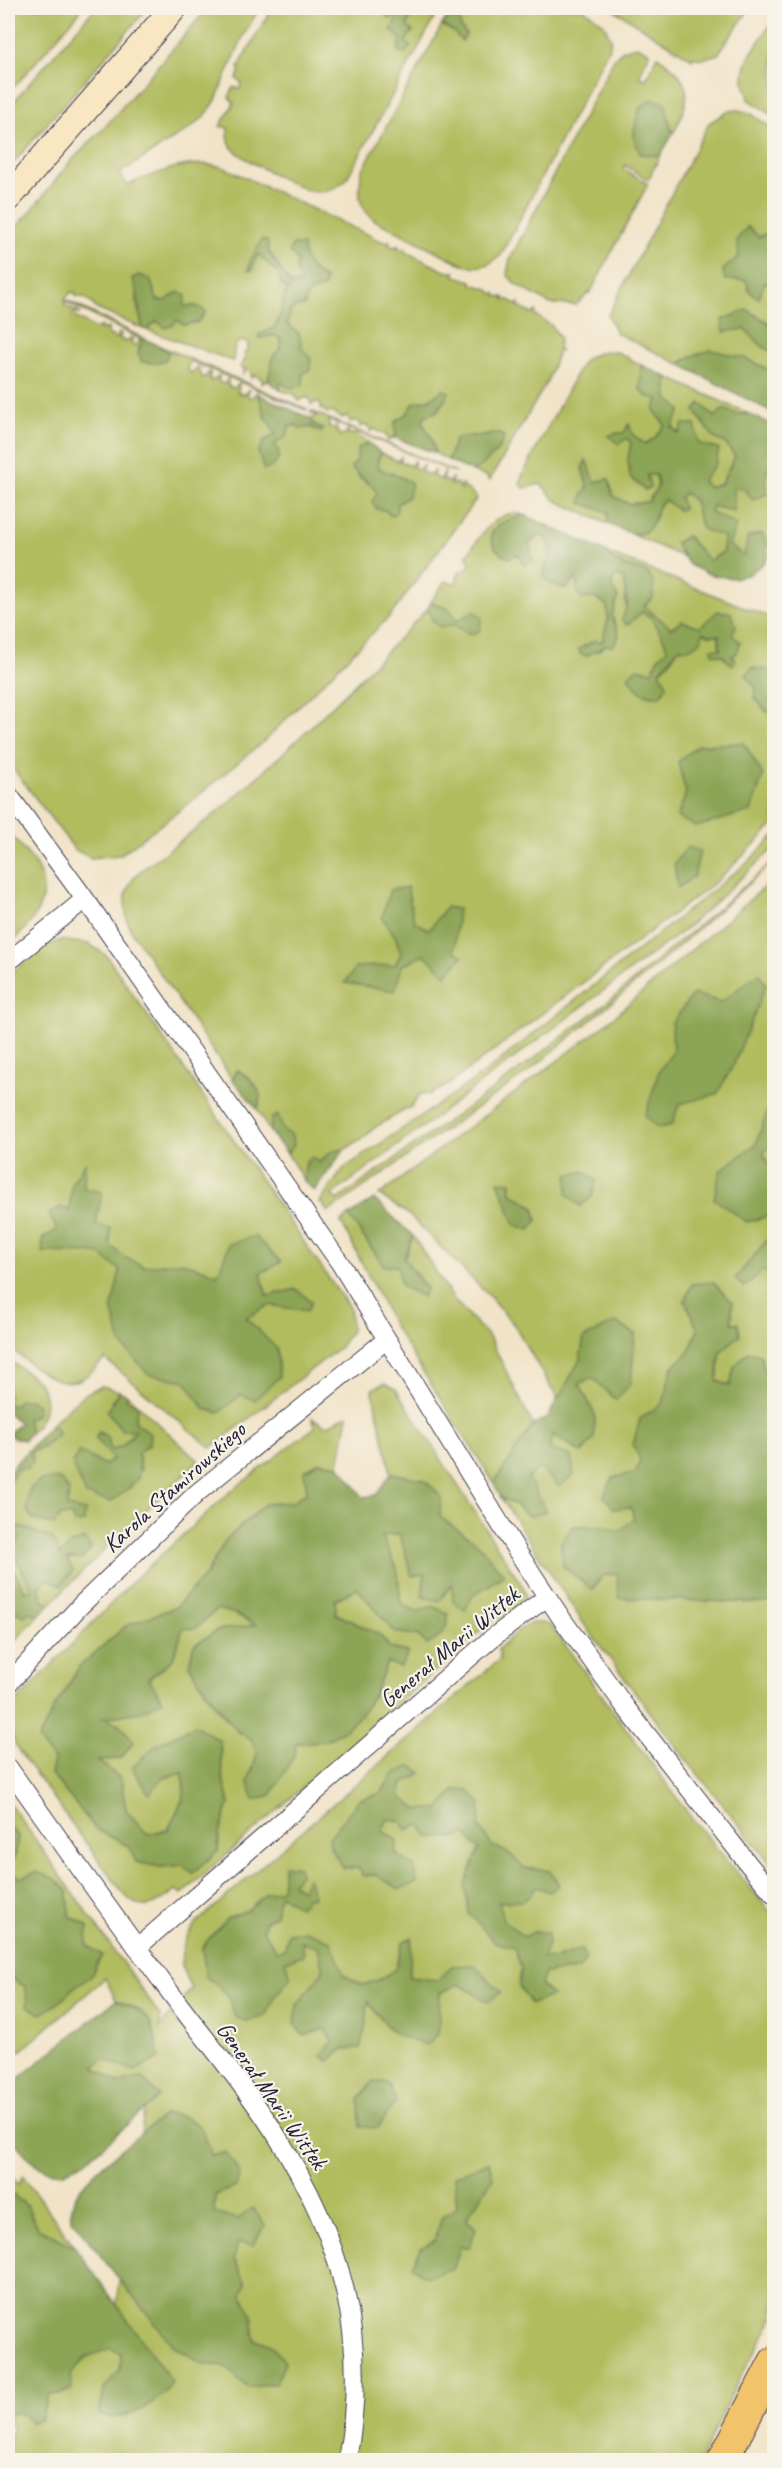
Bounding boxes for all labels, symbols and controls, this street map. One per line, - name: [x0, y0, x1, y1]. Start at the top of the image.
- street label: Karola Stamirowskiego: [96, 1414, 253, 1559]
- street label: Generał Marii Wittek: [373, 1578, 527, 1714]
- street label: Generał Marii Wittek: [210, 2015, 335, 2176]

